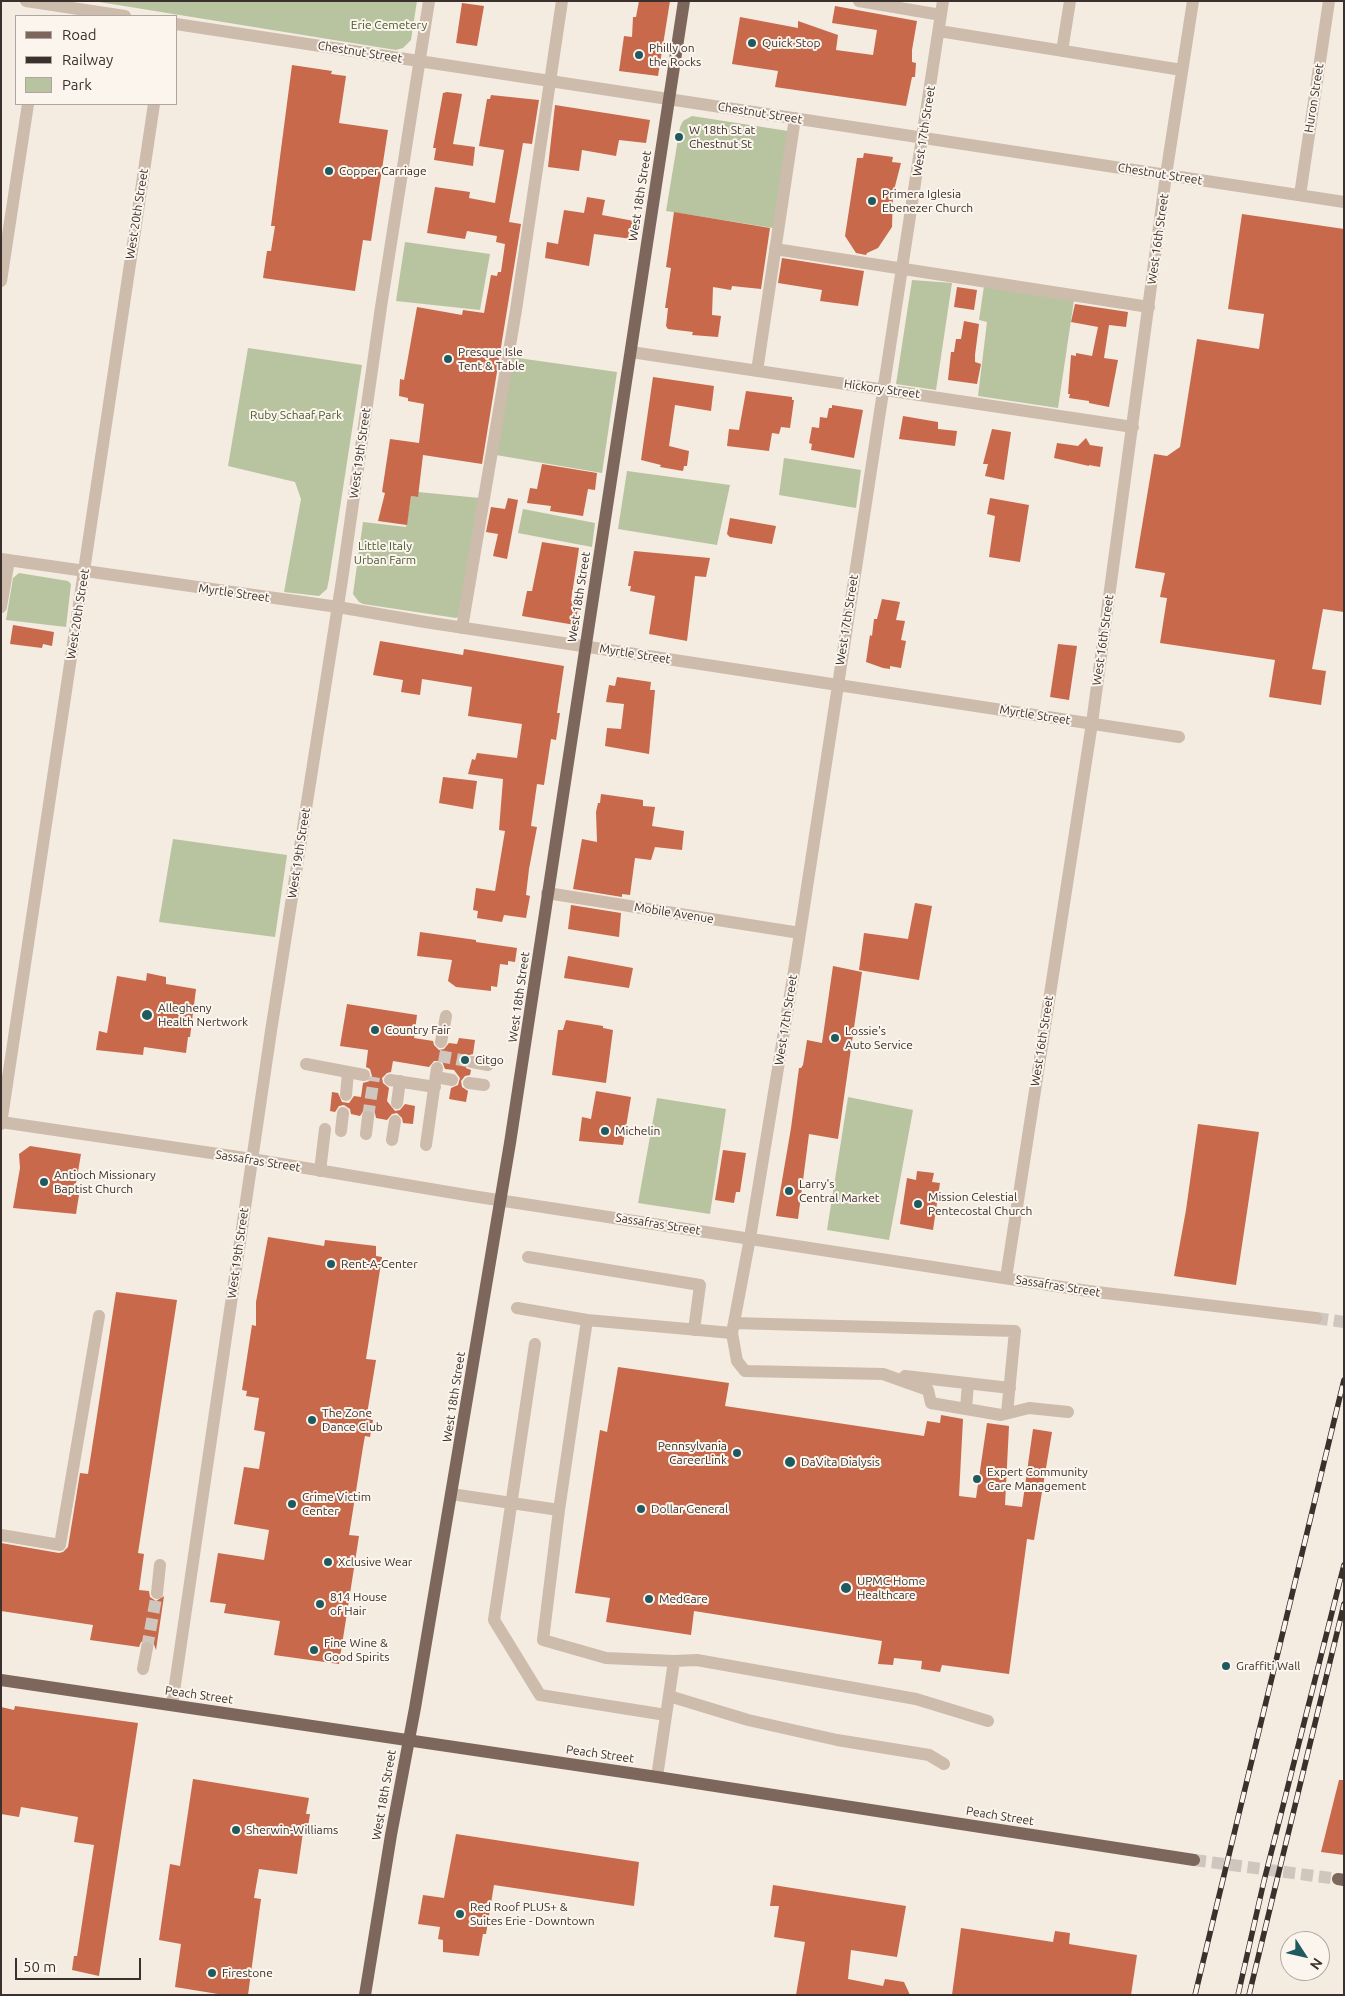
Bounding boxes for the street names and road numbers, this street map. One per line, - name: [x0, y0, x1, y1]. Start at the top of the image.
- street label: Chestnut Street: [317, 38, 403, 66]
- street label: Huron Street: [1301, 62, 1327, 134]
- street label: West 17th Street: [910, 85, 938, 177]
- street label: Chestnut Street: [717, 99, 803, 127]
- street label: West 18th Street: [626, 150, 654, 242]
- street label: Chestnut Street: [1117, 160, 1203, 188]
- street label: West 20th Street: [123, 168, 151, 260]
- street label: West 16th Street: [1144, 193, 1172, 285]
- street label: Hickory Street: [843, 377, 921, 401]
- street label: West 19th Street: [346, 407, 374, 499]
- street label: West 18th Street: [565, 551, 593, 643]
- street label: West 20th Street: [64, 568, 92, 660]
- street label: West 17th Street: [833, 574, 861, 666]
- street label: Myrtle Street: [198, 581, 270, 605]
- street label: West 16th Street: [1089, 594, 1117, 686]
- street label: Myrtle Street: [599, 641, 671, 667]
- street label: Myrtle Street: [999, 702, 1071, 728]
- street label: West 19th Street: [285, 807, 313, 899]
- street label: Mobile Avenue: [633, 900, 715, 926]
- street label: West 18th Street: [505, 951, 533, 1043]
- street label: West 17th Street: [772, 974, 800, 1066]
- street label: West 16th Street: [1028, 995, 1056, 1087]
- street label: Sassafras Street: [215, 1147, 301, 1175]
- street label: West 19th Street: [224, 1207, 252, 1299]
- street label: Sassafras Street: [615, 1210, 701, 1238]
- street label: Sassafras Street: [1015, 1272, 1101, 1300]
- street label: West 18th Street: [440, 1351, 468, 1443]
- street label: Peach Street: [164, 1683, 234, 1707]
- street label: Peach Street: [565, 1742, 635, 1766]
- street label: West 18th Street: [369, 1749, 399, 1841]
- street label: Peach Street: [965, 1804, 1035, 1828]

